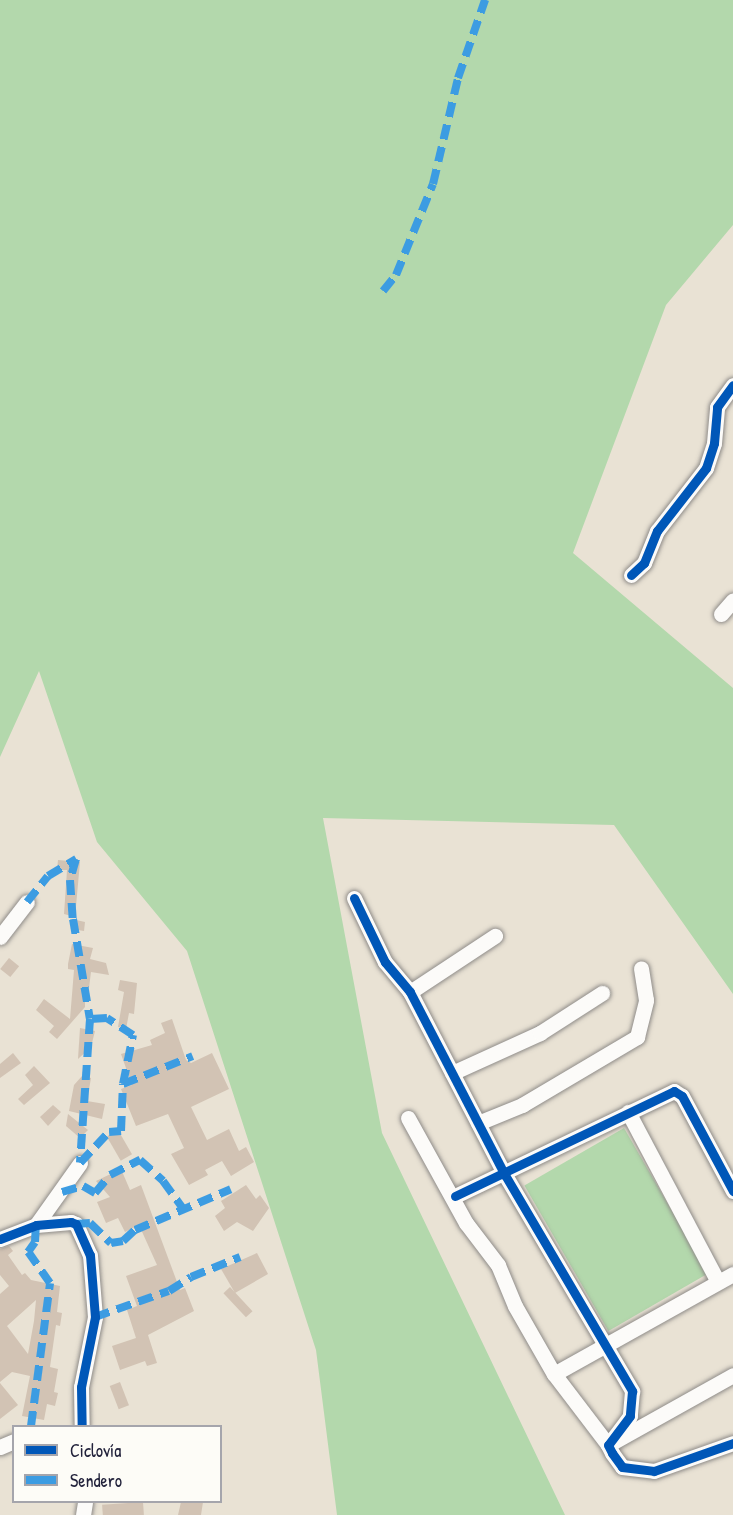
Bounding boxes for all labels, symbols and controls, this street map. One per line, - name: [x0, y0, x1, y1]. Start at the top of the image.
- legend: [12, 1425, 222, 1503]
- text: Ciclovía: [70, 1438, 121, 1463]
- text: Sendero: [70, 1468, 122, 1493]

